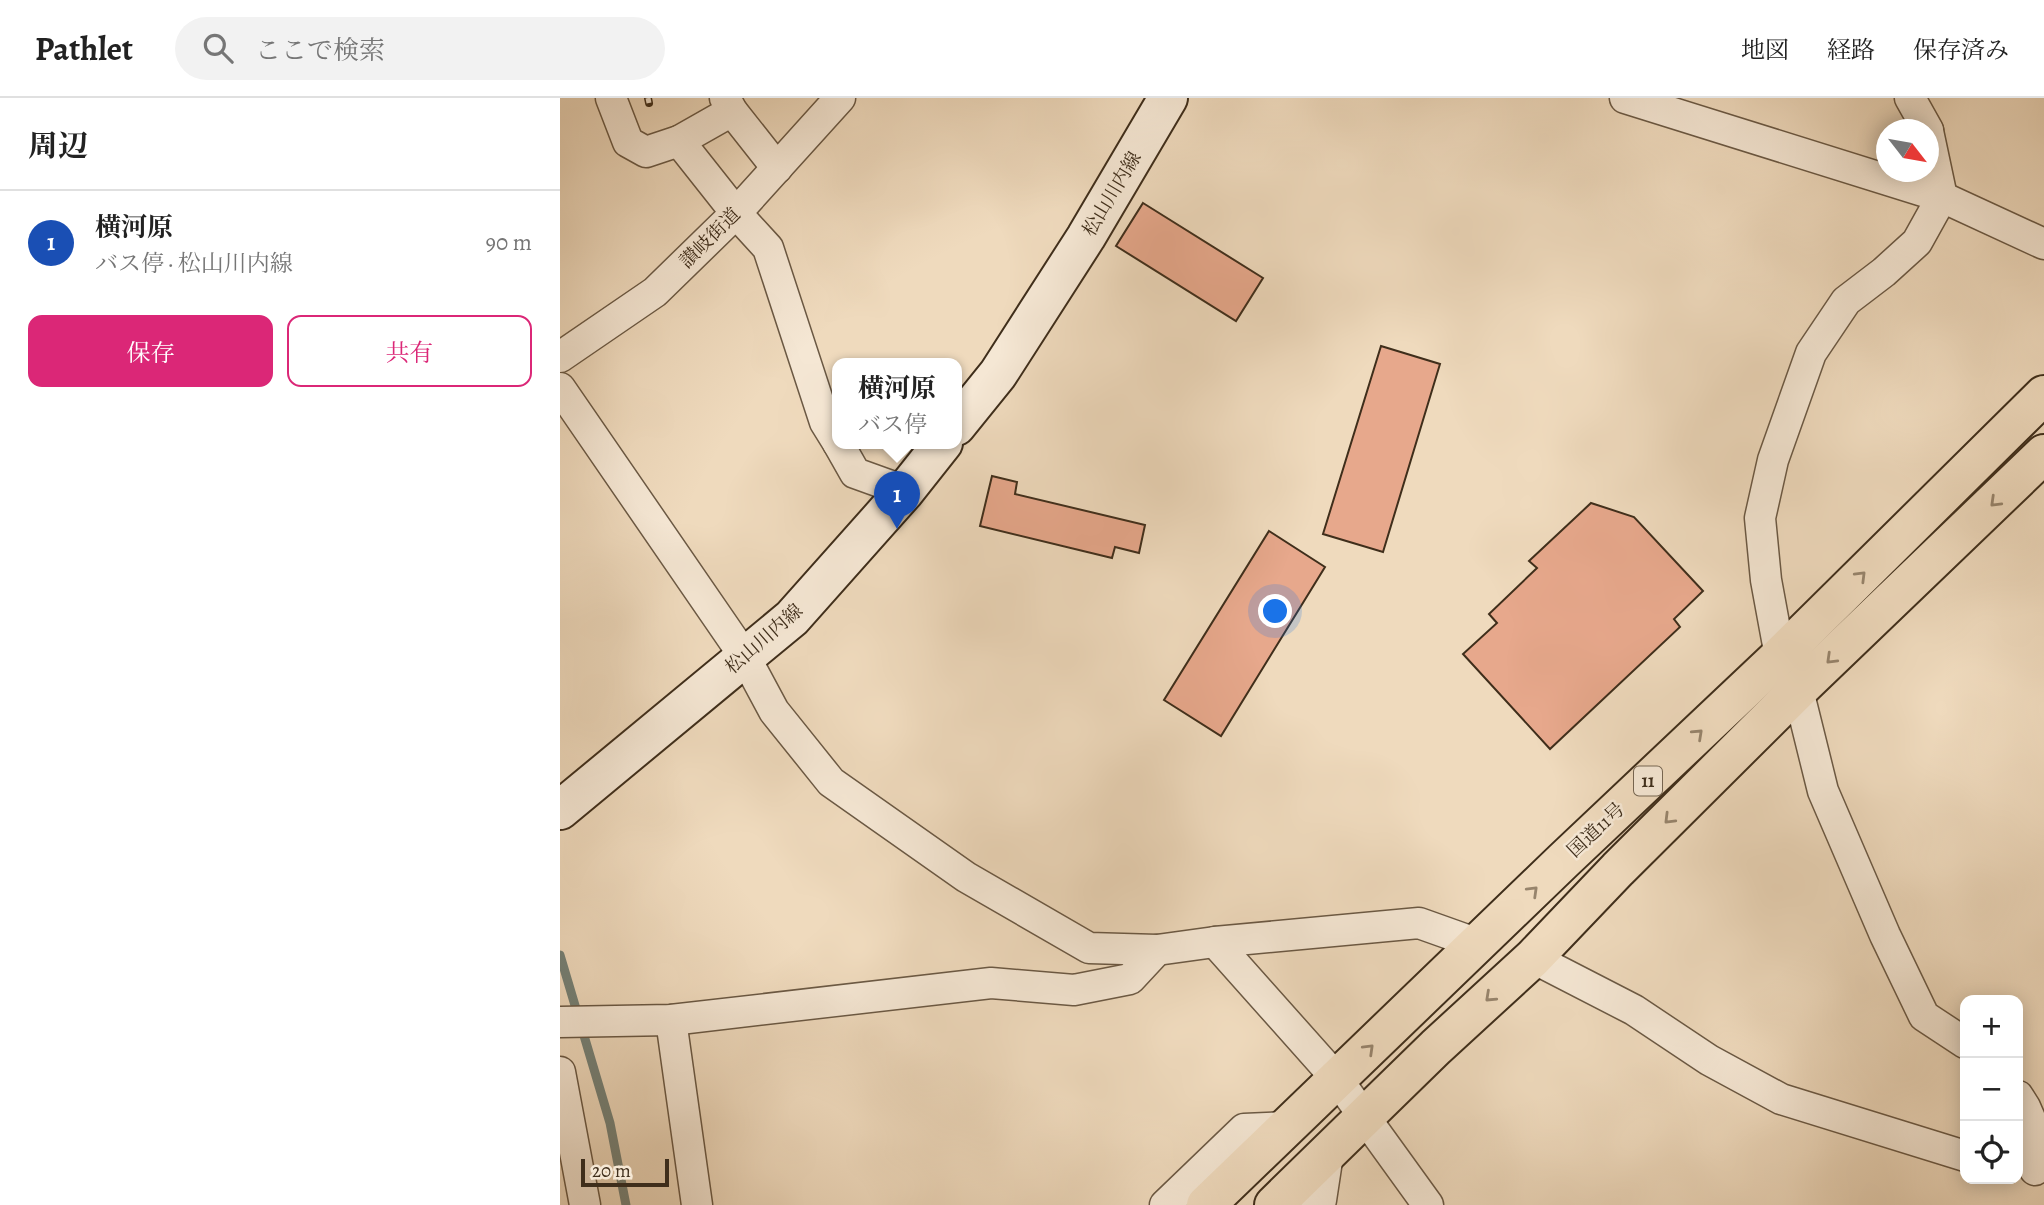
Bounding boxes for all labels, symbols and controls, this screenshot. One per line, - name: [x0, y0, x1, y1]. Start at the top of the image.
- search box: [175, 17, 665, 80]
- text: Pathlet: [35, 26, 133, 71]
- icon: search: [199, 29, 237, 67]
- text: ここで検索: [255, 33, 385, 68]
- text: 地図: [1741, 34, 1789, 66]
- text: 経路: [1827, 34, 1875, 66]
- text: 保存済み: [1913, 34, 2009, 66]
- north arrow: [1876, 119, 1939, 182]
- text: 周辺: [28, 126, 88, 166]
- street label: 松山川内線: [1076, 147, 1148, 241]
- street label: 讃岐街道: [674, 202, 746, 274]
- text: 横河原: [95, 210, 173, 245]
- text: 1: [47, 227, 55, 258]
- text: 90 m: [486, 227, 532, 258]
- text: バス停 · 松山川内線: [95, 248, 293, 279]
- button: 保存: [28, 315, 273, 387]
- button: 共有: [287, 315, 532, 387]
- popup: [832, 358, 962, 449]
- text: 横河原: [858, 371, 936, 406]
- text: バス停: [858, 409, 927, 440]
- pin: 1: [874, 471, 920, 529]
- one-way arrow: [1990, 493, 2003, 506]
- one-way arrow: [1853, 571, 1866, 584]
- your location: [1258, 594, 1292, 628]
- street label: 松山川内線: [720, 598, 808, 680]
- one-way arrow: [1826, 651, 1839, 664]
- one-way arrow: [1689, 729, 1702, 742]
- road number: 11: [1634, 766, 1662, 796]
- street label: 国道11号: [1562, 797, 1630, 863]
- one-way arrow: [1664, 811, 1677, 824]
- one-way arrow: [1524, 886, 1537, 899]
- one-way arrow: [1485, 989, 1498, 1001]
- map controls: [1960, 995, 2023, 1184]
- button: +: [1960, 995, 2023, 1058]
- one-way arrow: [1361, 1044, 1374, 1057]
- button: −: [1960, 1058, 2023, 1121]
- button: locate: [1960, 1121, 2023, 1184]
- scale bar: [581, 1156, 668, 1188]
- text: 20 m: [592, 1158, 631, 1184]

